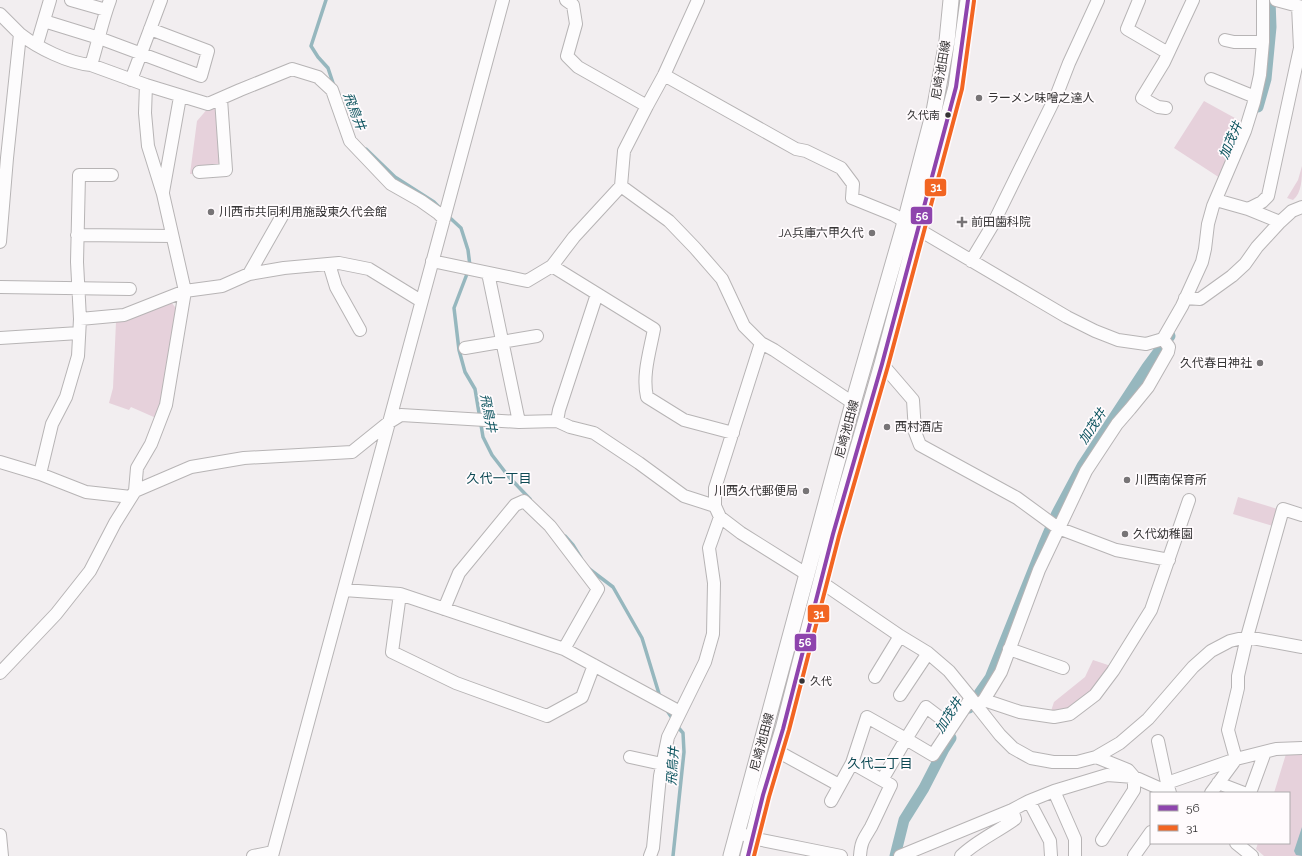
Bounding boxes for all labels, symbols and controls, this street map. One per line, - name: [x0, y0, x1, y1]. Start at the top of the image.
- street label: 尼崎池田線: [929, 39, 953, 101]
- water label: 飛鳥井: [341, 90, 369, 133]
- place label: ラーメン味噌之達人: [987, 91, 1095, 105]
- marker: ラーメン味噌之達人: [974, 93, 984, 103]
- place label: 久代南: [907, 109, 940, 122]
- marker: 久代南: [943, 110, 953, 120]
- water label: 加茂井: [1216, 118, 1245, 161]
- line badge: 31: [924, 178, 947, 197]
- text: 31: [930, 181, 942, 194]
- place label: 川西市共同利用施設東久代会館: [219, 205, 387, 219]
- line badge: 56: [910, 206, 933, 225]
- marker: 川西市共同利用施設東久代会館: [206, 207, 216, 217]
- text: 56: [916, 210, 929, 223]
- place label: 前田歯科院: [971, 215, 1031, 229]
- marker: 前田歯科院: [956, 216, 968, 228]
- place label: JA兵庫六甲久代: [778, 226, 864, 240]
- marker: JA兵庫六甲久代: [867, 228, 877, 238]
- place label: 久代春日神社: [1180, 356, 1252, 370]
- marker: 久代春日神社: [1255, 358, 1265, 368]
- water label: 飛鳥井: [477, 393, 500, 435]
- street label: 尼崎池田線: [832, 398, 862, 460]
- water label: 加茂井: [1076, 405, 1110, 447]
- place label: 西村酒店: [895, 420, 943, 434]
- marker: 西村酒店: [882, 422, 892, 432]
- district label: 久代一丁目: [466, 471, 532, 486]
- place label: 川西南保育所: [1135, 473, 1207, 487]
- marker: 川西南保育所: [1122, 475, 1132, 485]
- place label: 川西久代郵便局: [714, 484, 798, 498]
- marker: 川西久代郵便局: [801, 486, 811, 496]
- place label: 久代幼稚園: [1133, 527, 1193, 541]
- marker: 久代幼稚園: [1120, 529, 1130, 539]
- line badge: 31: [807, 604, 830, 623]
- text: 31: [813, 608, 825, 621]
- line badge: 56: [794, 633, 817, 652]
- text: 56: [799, 636, 812, 649]
- place label: 久代: [810, 675, 832, 688]
- marker: 久代: [797, 676, 807, 686]
- water label: 加茂井: [932, 694, 966, 736]
- street label: 尼崎池田線: [747, 711, 777, 773]
- water label: 飛鳥井: [664, 745, 681, 786]
- district label: 久代二丁目: [847, 756, 913, 771]
- legend: [1150, 792, 1290, 844]
- text: 56: [1186, 801, 1200, 815]
- text: 31: [1186, 821, 1198, 835]

